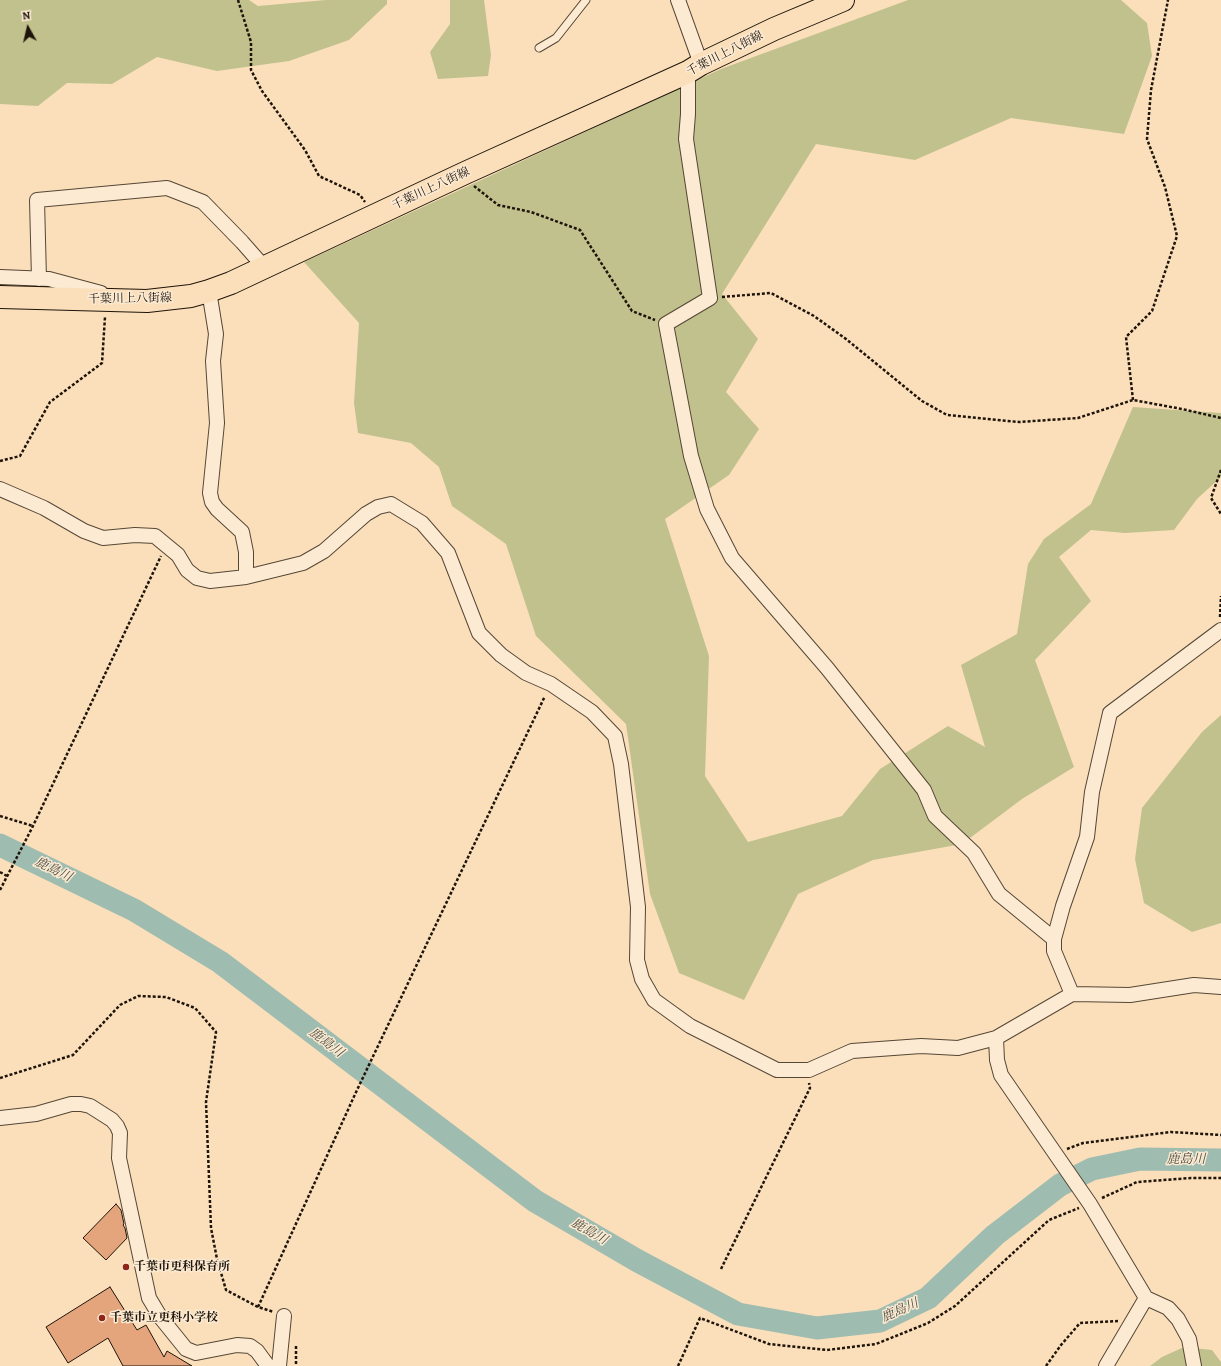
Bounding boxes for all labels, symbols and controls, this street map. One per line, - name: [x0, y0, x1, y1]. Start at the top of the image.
- north arrow: [8, 8, 48, 48]
- text: N: [21, 8, 31, 24]
- street label: 千葉川上八街線: [684, 29, 766, 79]
- street label: 千葉川上八街線: [390, 165, 472, 213]
- street label: 千葉川上八街線: [88, 291, 172, 307]
- water label: 鹿島川: [32, 854, 74, 886]
- water label: 鹿島川: [306, 1025, 346, 1061]
- water label: 鹿島川: [1167, 1152, 1205, 1168]
- water label: 鹿島川: [568, 1215, 610, 1249]
- place label: 千葉市更科保育所: [134, 1260, 230, 1274]
- marker: 千葉市更科保育所: [121, 1262, 131, 1272]
- water label: 鹿島川: [879, 1296, 921, 1326]
- place label: 千葉市立更科小学校: [110, 1311, 218, 1325]
- marker: 千葉市立更科小学校: [97, 1313, 107, 1323]

